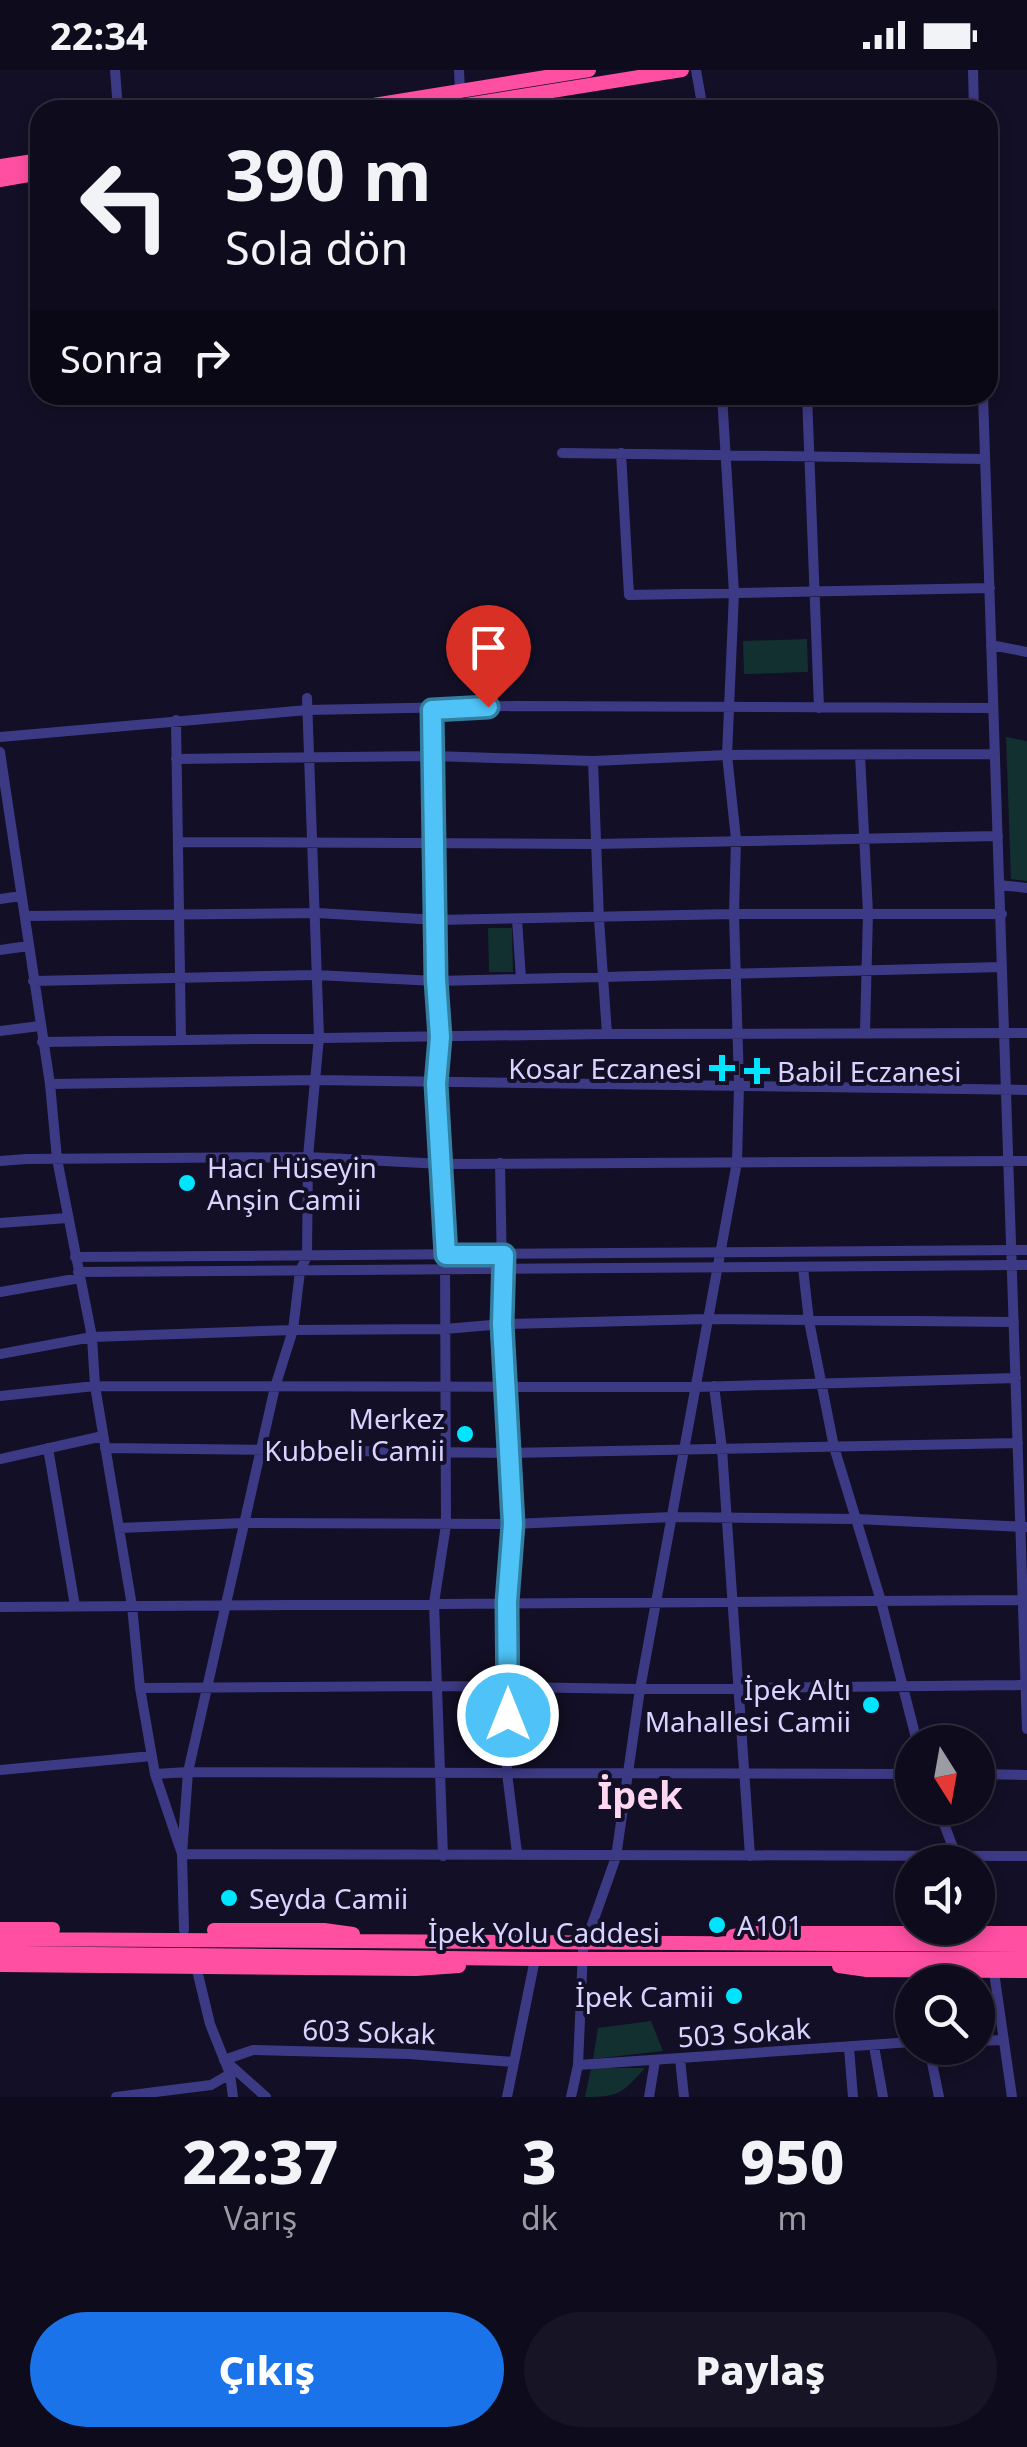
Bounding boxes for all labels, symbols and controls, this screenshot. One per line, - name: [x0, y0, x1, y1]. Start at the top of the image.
- text: 22:34: [50, 9, 148, 61]
- text: 390 m: [225, 126, 432, 222]
- icon: left: [60, 140, 190, 270]
- text: Sola dön: [225, 217, 408, 278]
- icon: right: [184, 330, 239, 385]
- text: Sonra: [60, 332, 164, 384]
- pin: [446, 605, 531, 708]
- icon: arrive: [461, 620, 516, 675]
- place label: Kosar Eczanesi: [508, 1049, 702, 1087]
- place label: Babil Eczanesi: [777, 1052, 961, 1090]
- marker: Kosar Eczanesi: [711, 1057, 733, 1079]
- marker: Babil Eczanesi: [746, 1060, 768, 1082]
- place label: Hacı Hüseyin Anşin Camii: [207, 1148, 377, 1218]
- marker: Hacı Hüseyin Anşin Camii: [176, 1172, 198, 1194]
- place label: Merkez Kubbeli Camii: [264, 1399, 445, 1469]
- marker: Merkez Kubbeli Camii: [454, 1423, 476, 1445]
- position arrow: [456, 1663, 560, 1767]
- place label: İpek Altı Mahallesi Camii: [645, 1670, 851, 1740]
- marker: İpek Altı Mahallesi Camii: [860, 1694, 882, 1716]
- north arrow: [895, 1725, 995, 1825]
- map controls: [895, 1725, 995, 2065]
- district label: İpek: [597, 1768, 683, 1820]
- button: sound: [895, 1845, 995, 1945]
- place label: Seyda Camii: [249, 1879, 408, 1917]
- marker: Seyda Camii: [218, 1887, 240, 1909]
- place label: A101: [737, 1906, 803, 1944]
- street label: İpek Yolu Caddesi: [428, 1913, 660, 1951]
- marker: A101: [706, 1914, 728, 1936]
- button: search: [895, 1965, 995, 2065]
- place label: İpek Camii: [575, 1977, 714, 2015]
- marker: İpek Camii: [723, 1985, 745, 2007]
- street label: 503 Sokak: [676, 2008, 812, 2056]
- street label: 603 Sokak: [302, 2010, 436, 2052]
- text: 22:37: [183, 2120, 338, 2202]
- text: 3: [522, 2120, 557, 2202]
- text: 950: [740, 2120, 844, 2202]
- text: Varış: [224, 2196, 297, 2239]
- text: dk: [521, 2196, 558, 2239]
- text: m: [777, 2196, 807, 2239]
- button: Çıkış: [30, 2312, 504, 2427]
- button: Paylaş: [524, 2312, 997, 2427]

